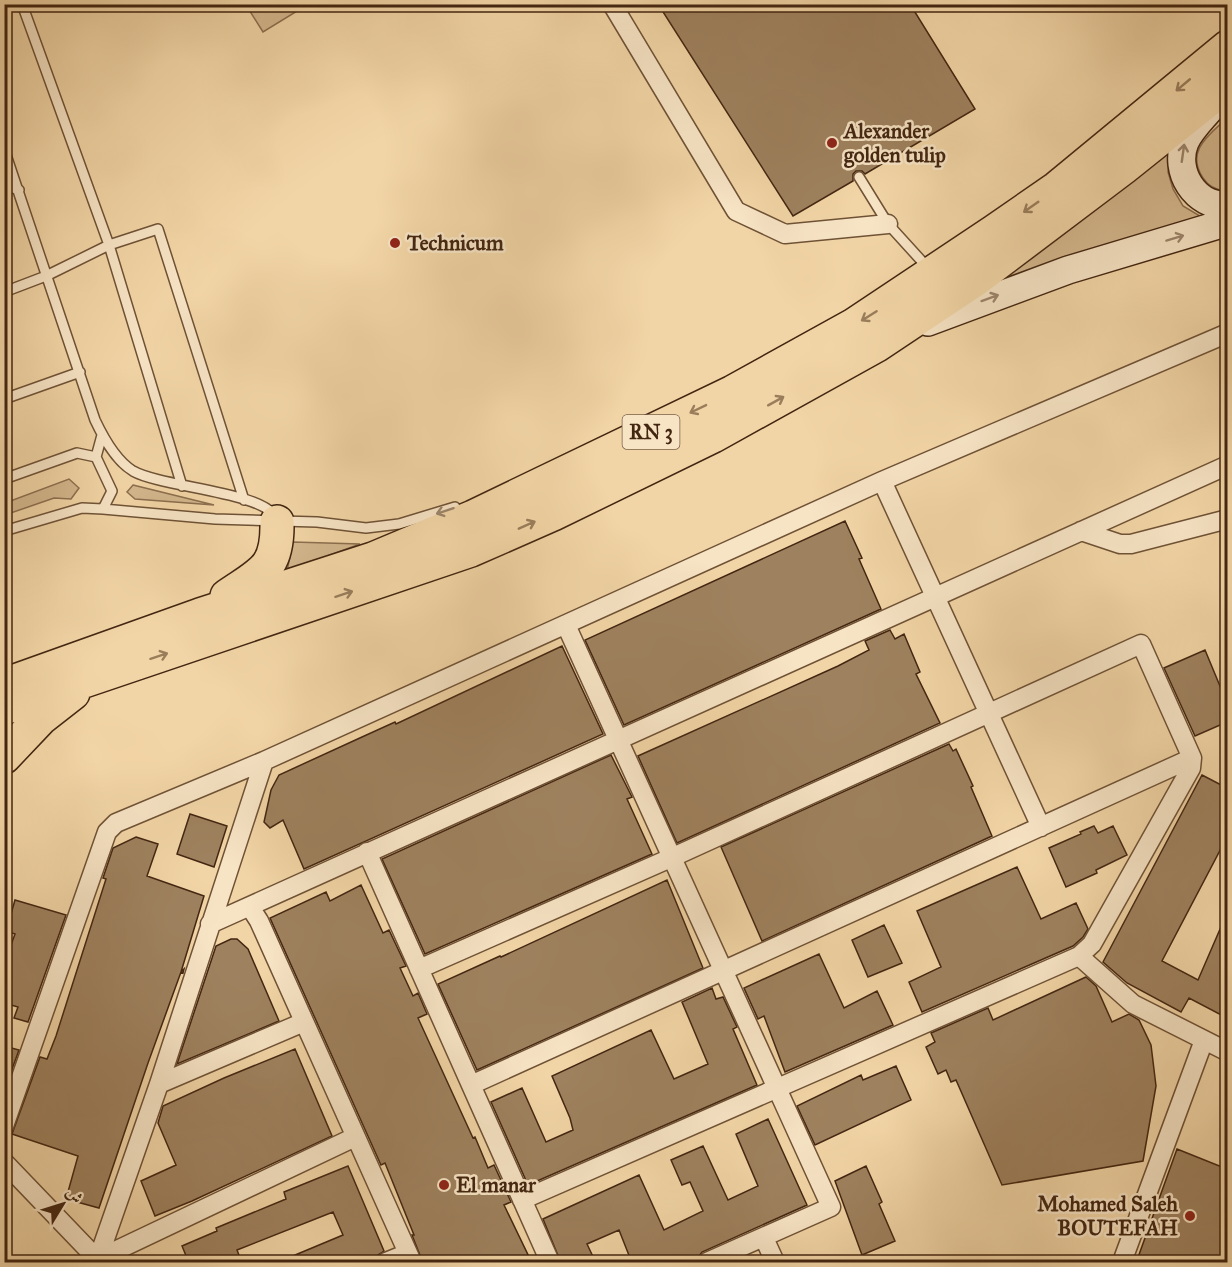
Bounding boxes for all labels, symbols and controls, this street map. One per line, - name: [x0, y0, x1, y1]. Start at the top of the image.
- one-way arrow: [1176, 78, 1191, 92]
- place label: Alexander golden tulip: [842, 118, 946, 168]
- marker: Alexander golden tulip: [825, 136, 839, 150]
- one-way arrow: [1178, 144, 1189, 163]
- one-way arrow: [1023, 201, 1039, 213]
- place label: Technicum: [406, 230, 504, 256]
- one-way arrow: [1165, 232, 1184, 243]
- marker: Technicum: [388, 236, 402, 250]
- one-way arrow: [980, 292, 999, 303]
- one-way arrow: [861, 310, 878, 322]
- one-way arrow: [767, 395, 785, 406]
- one-way arrow: [689, 404, 707, 416]
- road number: RN 3: [622, 415, 680, 449]
- one-way arrow: [436, 506, 455, 517]
- one-way arrow: [517, 519, 535, 531]
- one-way arrow: [334, 588, 353, 599]
- one-way arrow: [149, 649, 168, 660]
- place label: El manar: [456, 1172, 537, 1198]
- north arrow: [33, 1174, 93, 1234]
- marker: El manar: [437, 1178, 451, 1192]
- text: ش: [62, 1183, 87, 1207]
- place label: Mohamed Saleh BOUTEFAH: [1037, 1191, 1178, 1241]
- marker: Mohamed Saleh BOUTEFAH: [1183, 1209, 1197, 1223]

